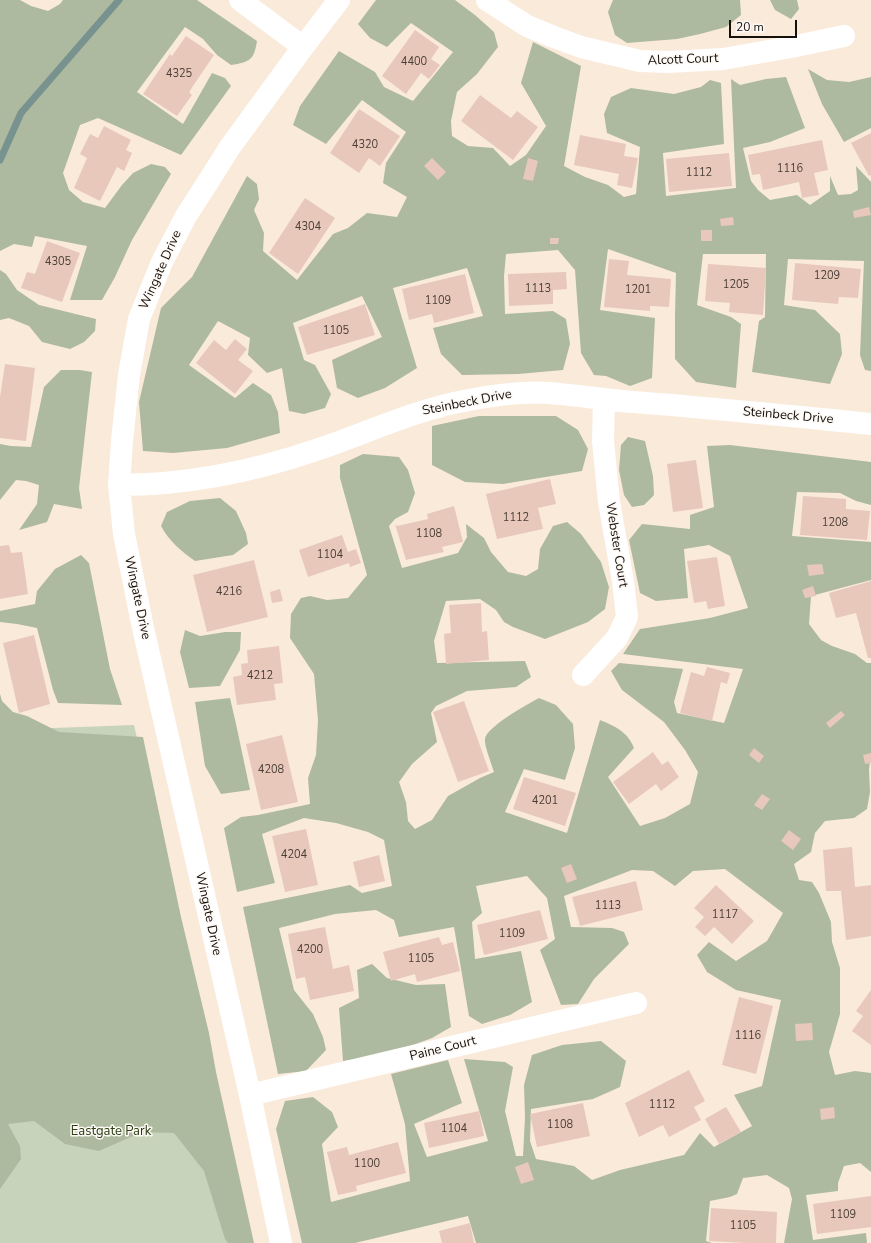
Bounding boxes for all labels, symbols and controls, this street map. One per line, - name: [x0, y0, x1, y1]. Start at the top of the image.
- scale bar: [731, 12, 799, 38]
- text: 20 m: [736, 19, 764, 35]
- street label: Alcott Court: [647, 51, 719, 69]
- house number: 4400: [401, 55, 427, 69]
- house number: 4325: [166, 67, 192, 81]
- house number: 4320: [352, 138, 378, 152]
- house number: 1116: [777, 162, 803, 176]
- house number: 1112: [686, 166, 712, 180]
- house number: 4304: [295, 220, 321, 234]
- street label: Wingate Drive: [137, 228, 185, 312]
- house number: 4305: [45, 255, 71, 269]
- house number: 1209: [814, 269, 840, 283]
- house number: 1205: [723, 278, 749, 292]
- house number: 1113: [525, 282, 551, 296]
- house number: 1201: [625, 283, 651, 297]
- house number: 1109: [425, 294, 451, 308]
- house number: 1105: [323, 324, 349, 338]
- street label: Steinbeck Drive: [421, 387, 513, 419]
- street label: Steinbeck Drive: [742, 404, 834, 428]
- street label: Webster Court: [602, 501, 630, 589]
- house number: 1112: [503, 511, 529, 525]
- house number: 1208: [822, 516, 848, 530]
- house number: 1108: [416, 527, 442, 541]
- house number: 1104: [317, 548, 343, 562]
- street label: Wingate Drive: [121, 555, 153, 641]
- house number: 4216: [216, 585, 242, 599]
- house number: 4212: [247, 669, 273, 683]
- house number: 4208: [258, 763, 284, 777]
- house number: 4201: [532, 794, 558, 808]
- house number: 4204: [281, 848, 307, 862]
- street label: Wingate Drive: [192, 871, 224, 957]
- house number: 1113: [595, 899, 621, 913]
- house number: 1117: [712, 908, 738, 922]
- house number: 1109: [499, 927, 525, 941]
- house number: 4200: [297, 943, 323, 957]
- house number: 1105: [408, 952, 434, 966]
- house number: 1116: [735, 1029, 761, 1043]
- street label: Paine Court: [408, 1033, 478, 1065]
- house number: 1112: [649, 1098, 675, 1112]
- house number: 1108: [547, 1118, 573, 1132]
- house number: 1104: [441, 1122, 467, 1136]
- park label: Eastgate Park: [71, 1124, 151, 1140]
- house number: 1100: [354, 1157, 380, 1171]
- house number: 1109: [830, 1208, 856, 1222]
- house number: 1105: [730, 1219, 756, 1233]

